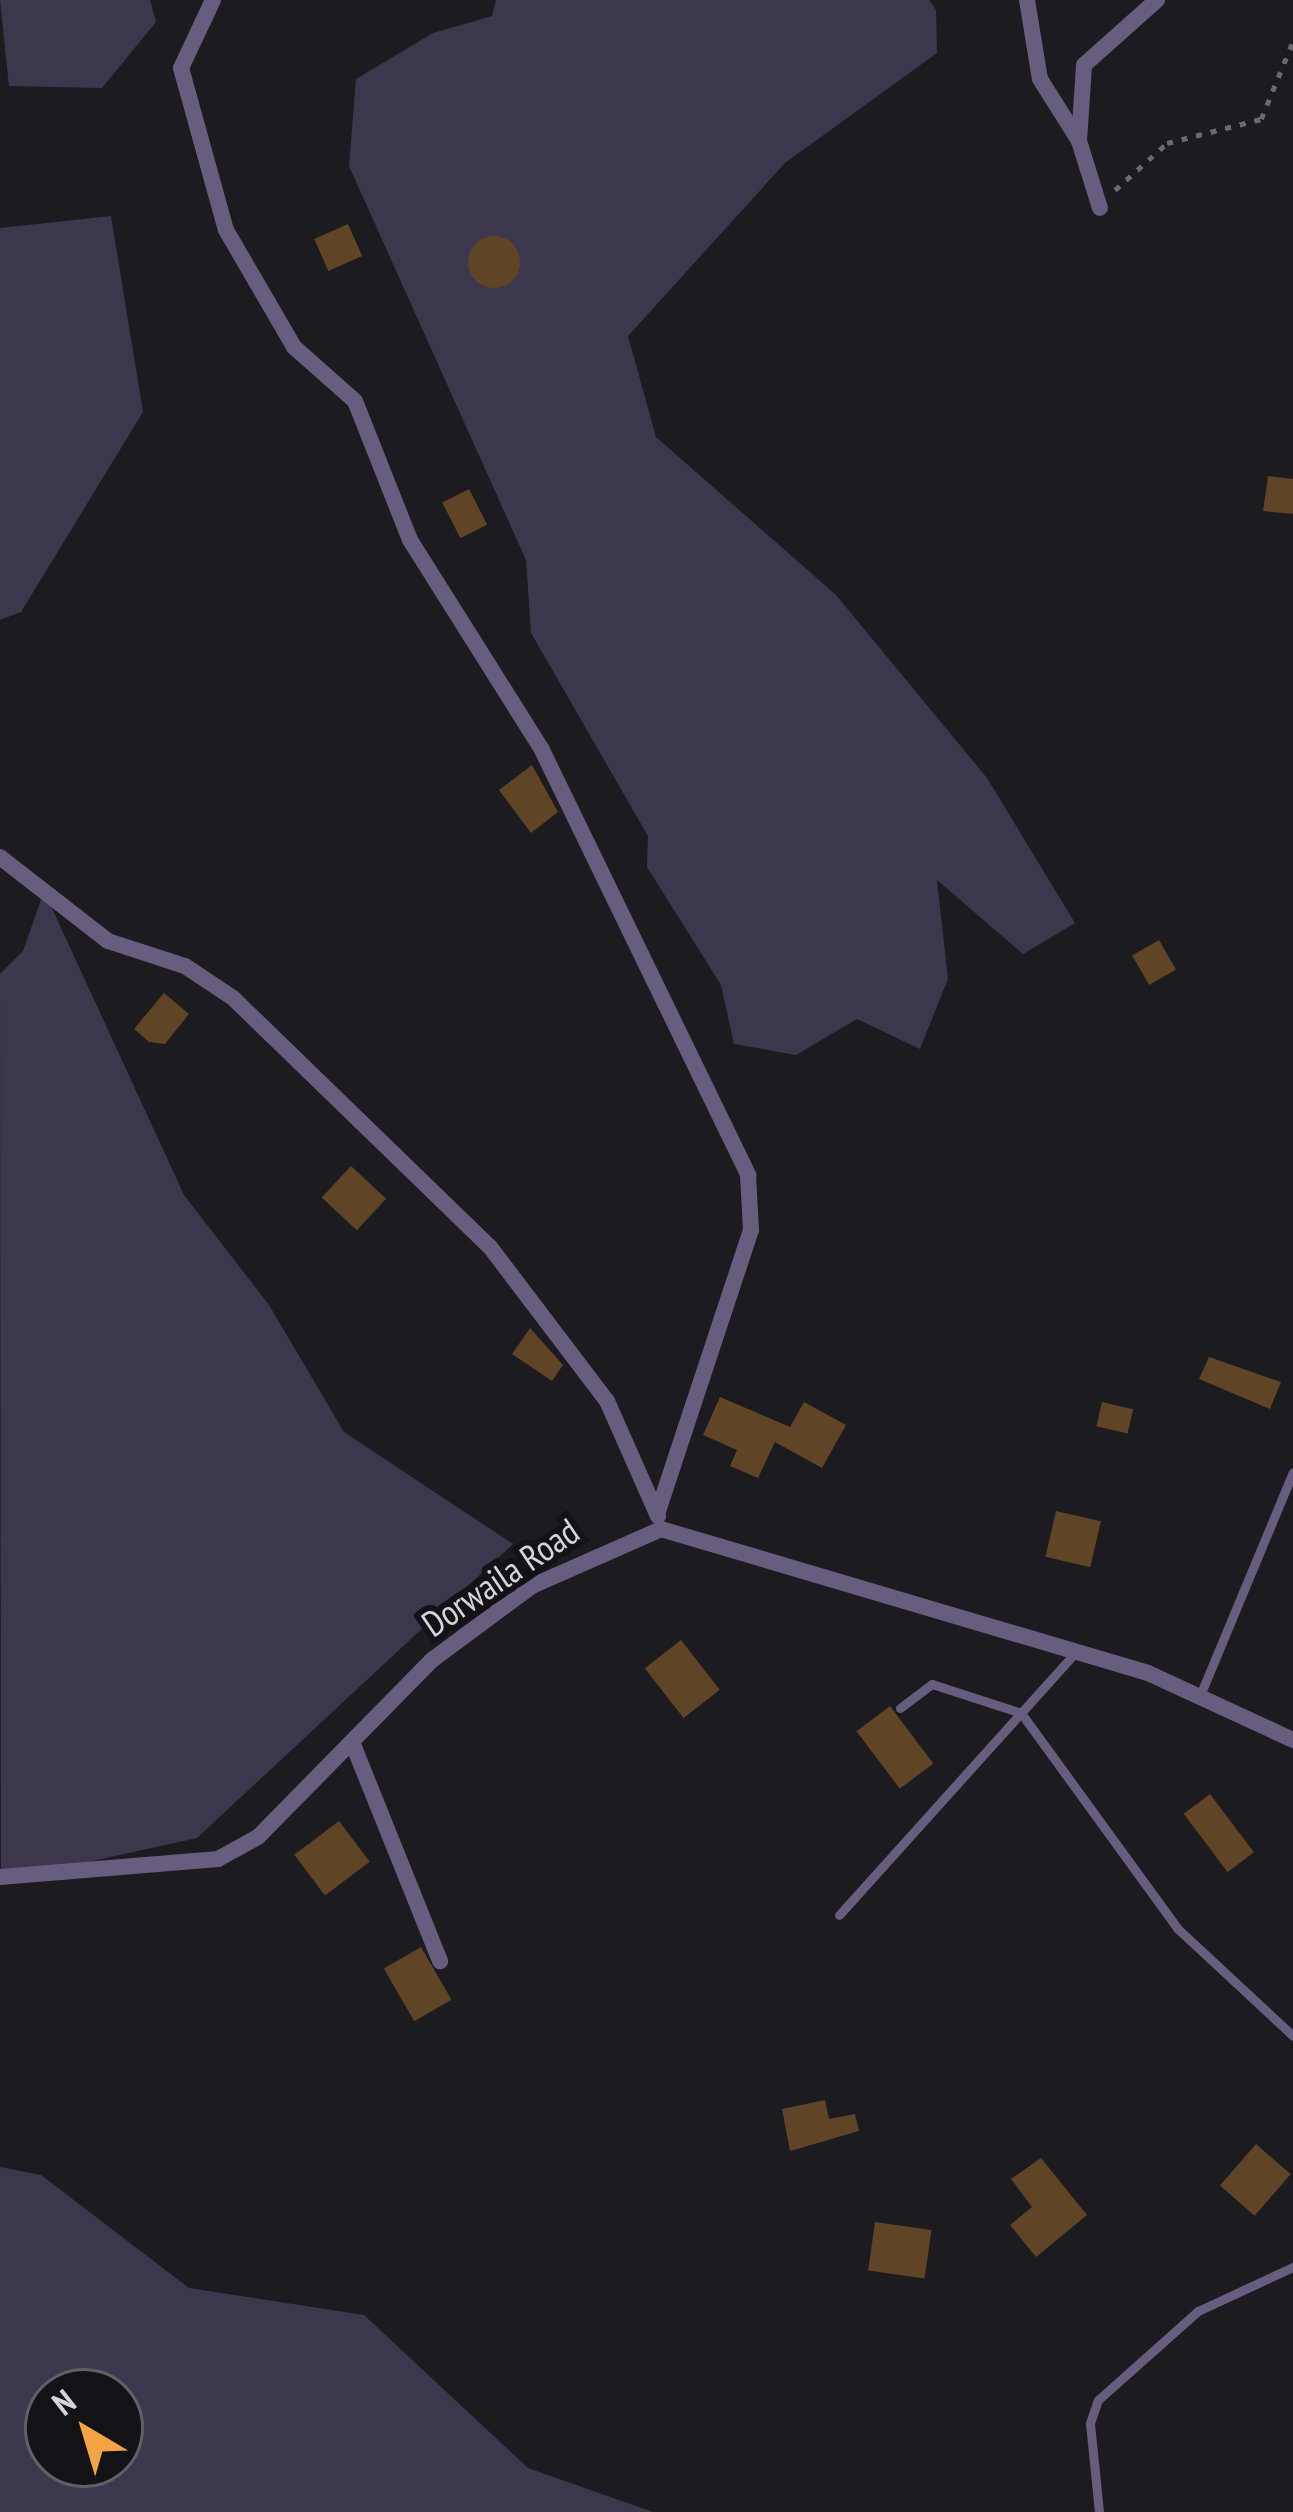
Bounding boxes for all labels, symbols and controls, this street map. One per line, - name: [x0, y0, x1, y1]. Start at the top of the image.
- street label: Dorwaila Road: [413, 1509, 587, 1645]
- north arrow: [24, 2368, 144, 2488]
- text: N: [43, 2379, 84, 2424]

